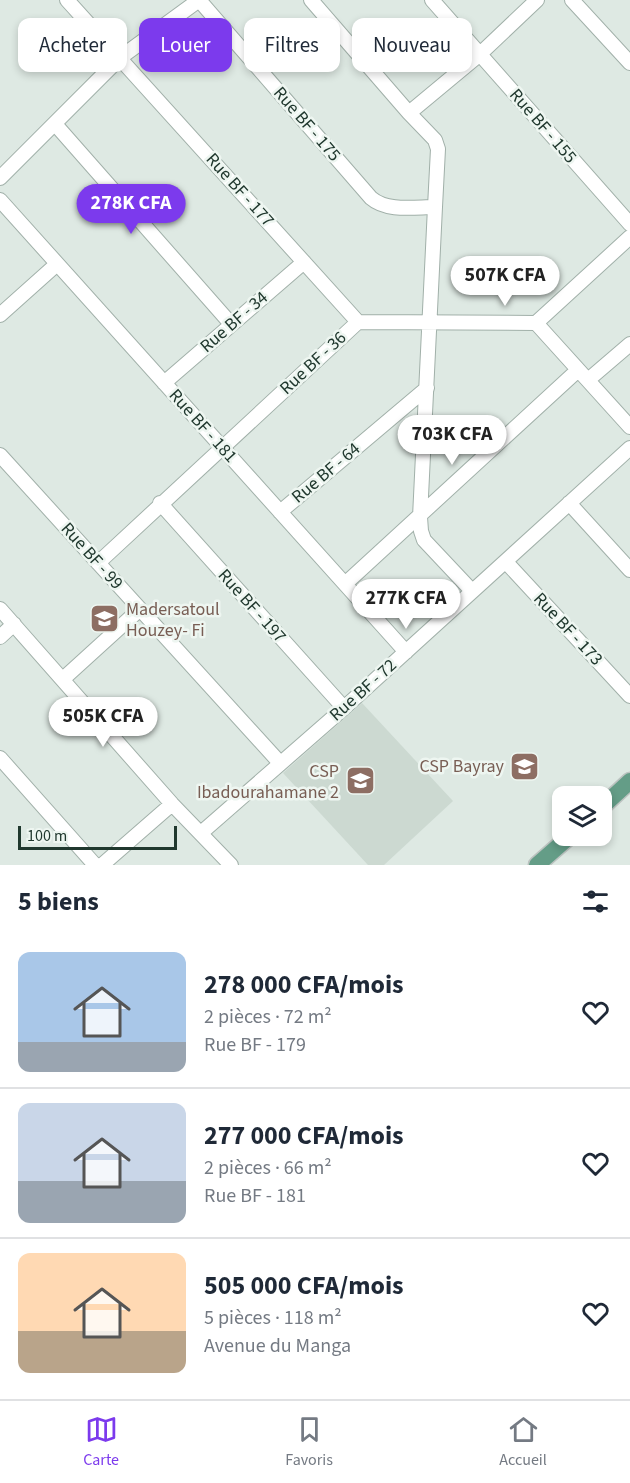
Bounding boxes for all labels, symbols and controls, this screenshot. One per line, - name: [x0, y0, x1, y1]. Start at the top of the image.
- chip: Acheter: [18, 18, 127, 72]
- chip: Louer: [139, 18, 232, 72]
- chip: Filtres: [244, 18, 340, 72]
- chip: Nouveau: [352, 18, 472, 72]
- street label: Rue BF - 175: [267, 81, 347, 167]
- street label: Rue BF - 155: [503, 83, 583, 169]
- street label: Rue BF - 177: [200, 148, 280, 232]
- pin: 278K CFA: [69, 184, 193, 235]
- text: 278K CFA: [91, 189, 171, 217]
- pin: 507K CFA: [443, 256, 567, 307]
- text: 507K CFA: [465, 261, 545, 289]
- street label: Rue BF - 34: [195, 285, 273, 359]
- street label: Rue BF - 36: [274, 326, 352, 400]
- street label: Rue BF - 181: [163, 384, 243, 468]
- pin: 703K CFA: [390, 415, 514, 466]
- text: 703K CFA: [412, 420, 492, 448]
- street label: Rue BF - 64: [286, 437, 366, 509]
- street label: Rue BF - 99: [55, 517, 129, 595]
- street label: Rue BF - 197: [212, 564, 292, 648]
- pin: 277K CFA: [344, 579, 468, 630]
- text: 277K CFA: [366, 584, 446, 612]
- street label: Rue BF - 173: [528, 587, 608, 671]
- place label: Madersatoul Houzey- Fi: [126, 597, 220, 643]
- school or university icon: Madersatoul Houzey- Fi: [89, 603, 121, 635]
- street label: Rue BF - 72: [324, 653, 402, 727]
- pin: 505K CFA: [41, 697, 165, 748]
- text: 505K CFA: [63, 702, 143, 730]
- school or university icon: CSP Bayray: [509, 750, 541, 782]
- place label: CSP Bayray: [419, 754, 505, 779]
- place label: CSP Ibadourahamane 2: [197, 759, 339, 805]
- school or university icon: CSP Ibadourahamane 2: [344, 765, 376, 797]
- map controls: [552, 786, 612, 846]
- button: layers: [552, 786, 612, 846]
- scale bar: [18, 823, 177, 850]
- text: 100 m: [27, 825, 67, 847]
- text: 5 biens: [18, 883, 99, 920]
- icon: filters: [579, 885, 612, 918]
- text: 278 000 CFA/mois: [204, 966, 404, 1003]
- icon: home: [66, 976, 138, 1048]
- icon: heart: [579, 996, 612, 1029]
- text: 2 pièces · 72 m²: [204, 1003, 332, 1031]
- text: Rue BF - 179: [204, 1031, 306, 1059]
- text: 277 000 CFA/mois: [204, 1117, 404, 1154]
- icon: home: [66, 1127, 138, 1199]
- icon: heart: [579, 1147, 612, 1180]
- text: 2 pièces · 66 m²: [204, 1154, 332, 1182]
- text: Rue BF - 181: [204, 1182, 306, 1210]
- text: 505 000 CFA/mois: [204, 1267, 404, 1304]
- icon: home: [66, 1277, 138, 1349]
- icon: heart: [579, 1297, 612, 1330]
- text: 5 pièces · 118 m²: [204, 1304, 342, 1332]
- text: Avenue du Manga: [204, 1332, 351, 1360]
- tab: Carte: [83, 1413, 119, 1471]
- tab: Favoris: [285, 1413, 333, 1471]
- tab: Accueil: [499, 1413, 547, 1471]

